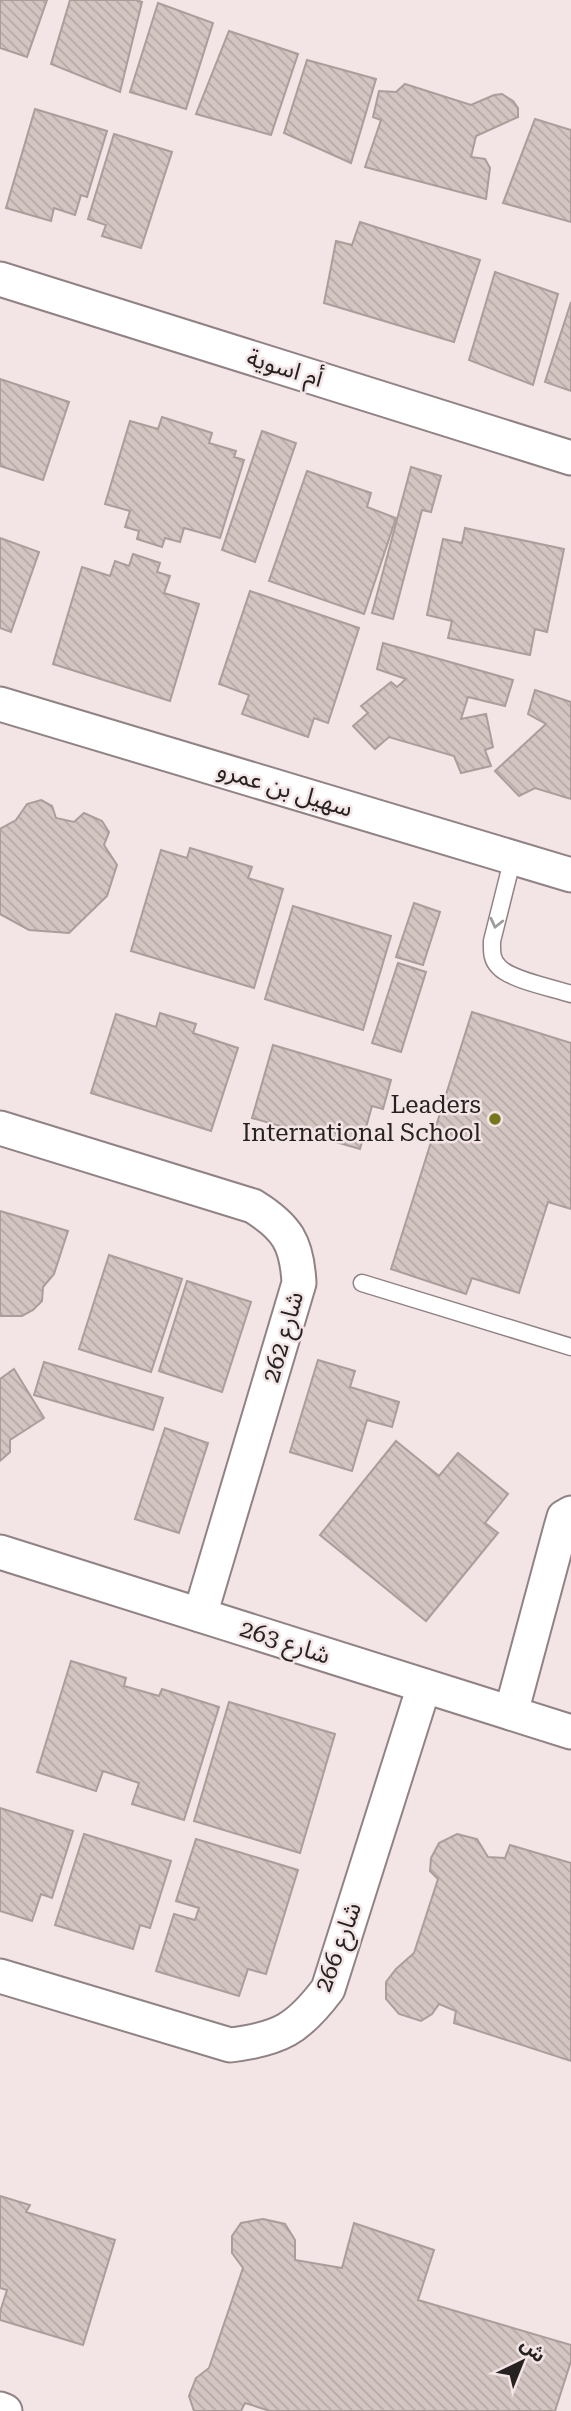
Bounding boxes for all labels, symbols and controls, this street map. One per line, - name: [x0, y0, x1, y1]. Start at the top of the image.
- street label: أم اسوية: [242, 341, 327, 397]
- street label: سهيل بن عمرو: [214, 755, 356, 823]
- one-way arrow: [490, 917, 504, 929]
- place label: Leaders International School: [242, 1091, 481, 1147]
- marker: Leaders International School: [487, 1111, 503, 1127]
- street label: شارع 262: [257, 1288, 312, 1386]
- street label: شارع 263: [235, 1614, 334, 1673]
- street label: شارع 266: [309, 1898, 370, 1997]
- north arrow: [487, 2327, 557, 2397]
- text: ش: [516, 2333, 551, 2367]

